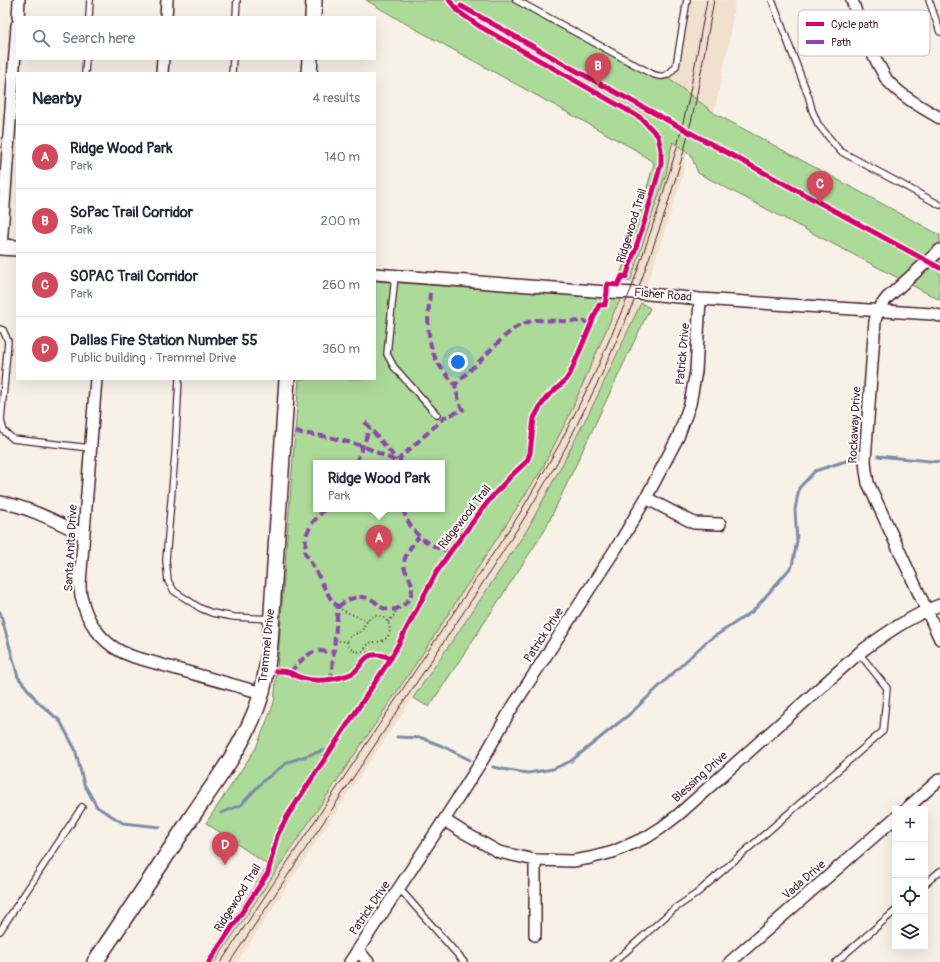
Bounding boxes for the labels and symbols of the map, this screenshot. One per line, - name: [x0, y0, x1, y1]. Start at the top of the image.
- legend: [798, 10, 930, 56]
- text: Cycle path: [831, 18, 878, 31]
- text: Path: [831, 36, 851, 49]
- pin: B: [585, 53, 611, 86]
- pin: C: [807, 171, 833, 204]
- street label: Ridgewood Trail: [614, 187, 651, 265]
- street label: Fisher Road: [633, 285, 693, 305]
- street label: Patrick Drive: [673, 322, 693, 386]
- your location: [448, 352, 468, 372]
- street label: Rockaway Drive: [845, 386, 865, 464]
- street label: Ridgewood Trail: [435, 482, 495, 552]
- street label: Santa Anita Drive: [61, 504, 81, 592]
- pin: A: [366, 525, 392, 558]
- street label: Patrick Drive: [521, 605, 567, 665]
- street label: Trammel Drive: [256, 608, 278, 684]
- street label: Blessing Drive: [669, 748, 731, 806]
- pin: D: [212, 832, 238, 865]
- street label: Vada Drive: [779, 857, 829, 903]
- street label: Ridgewood Trail: [211, 861, 265, 935]
- street label: Patrick Drive: [346, 878, 394, 938]

